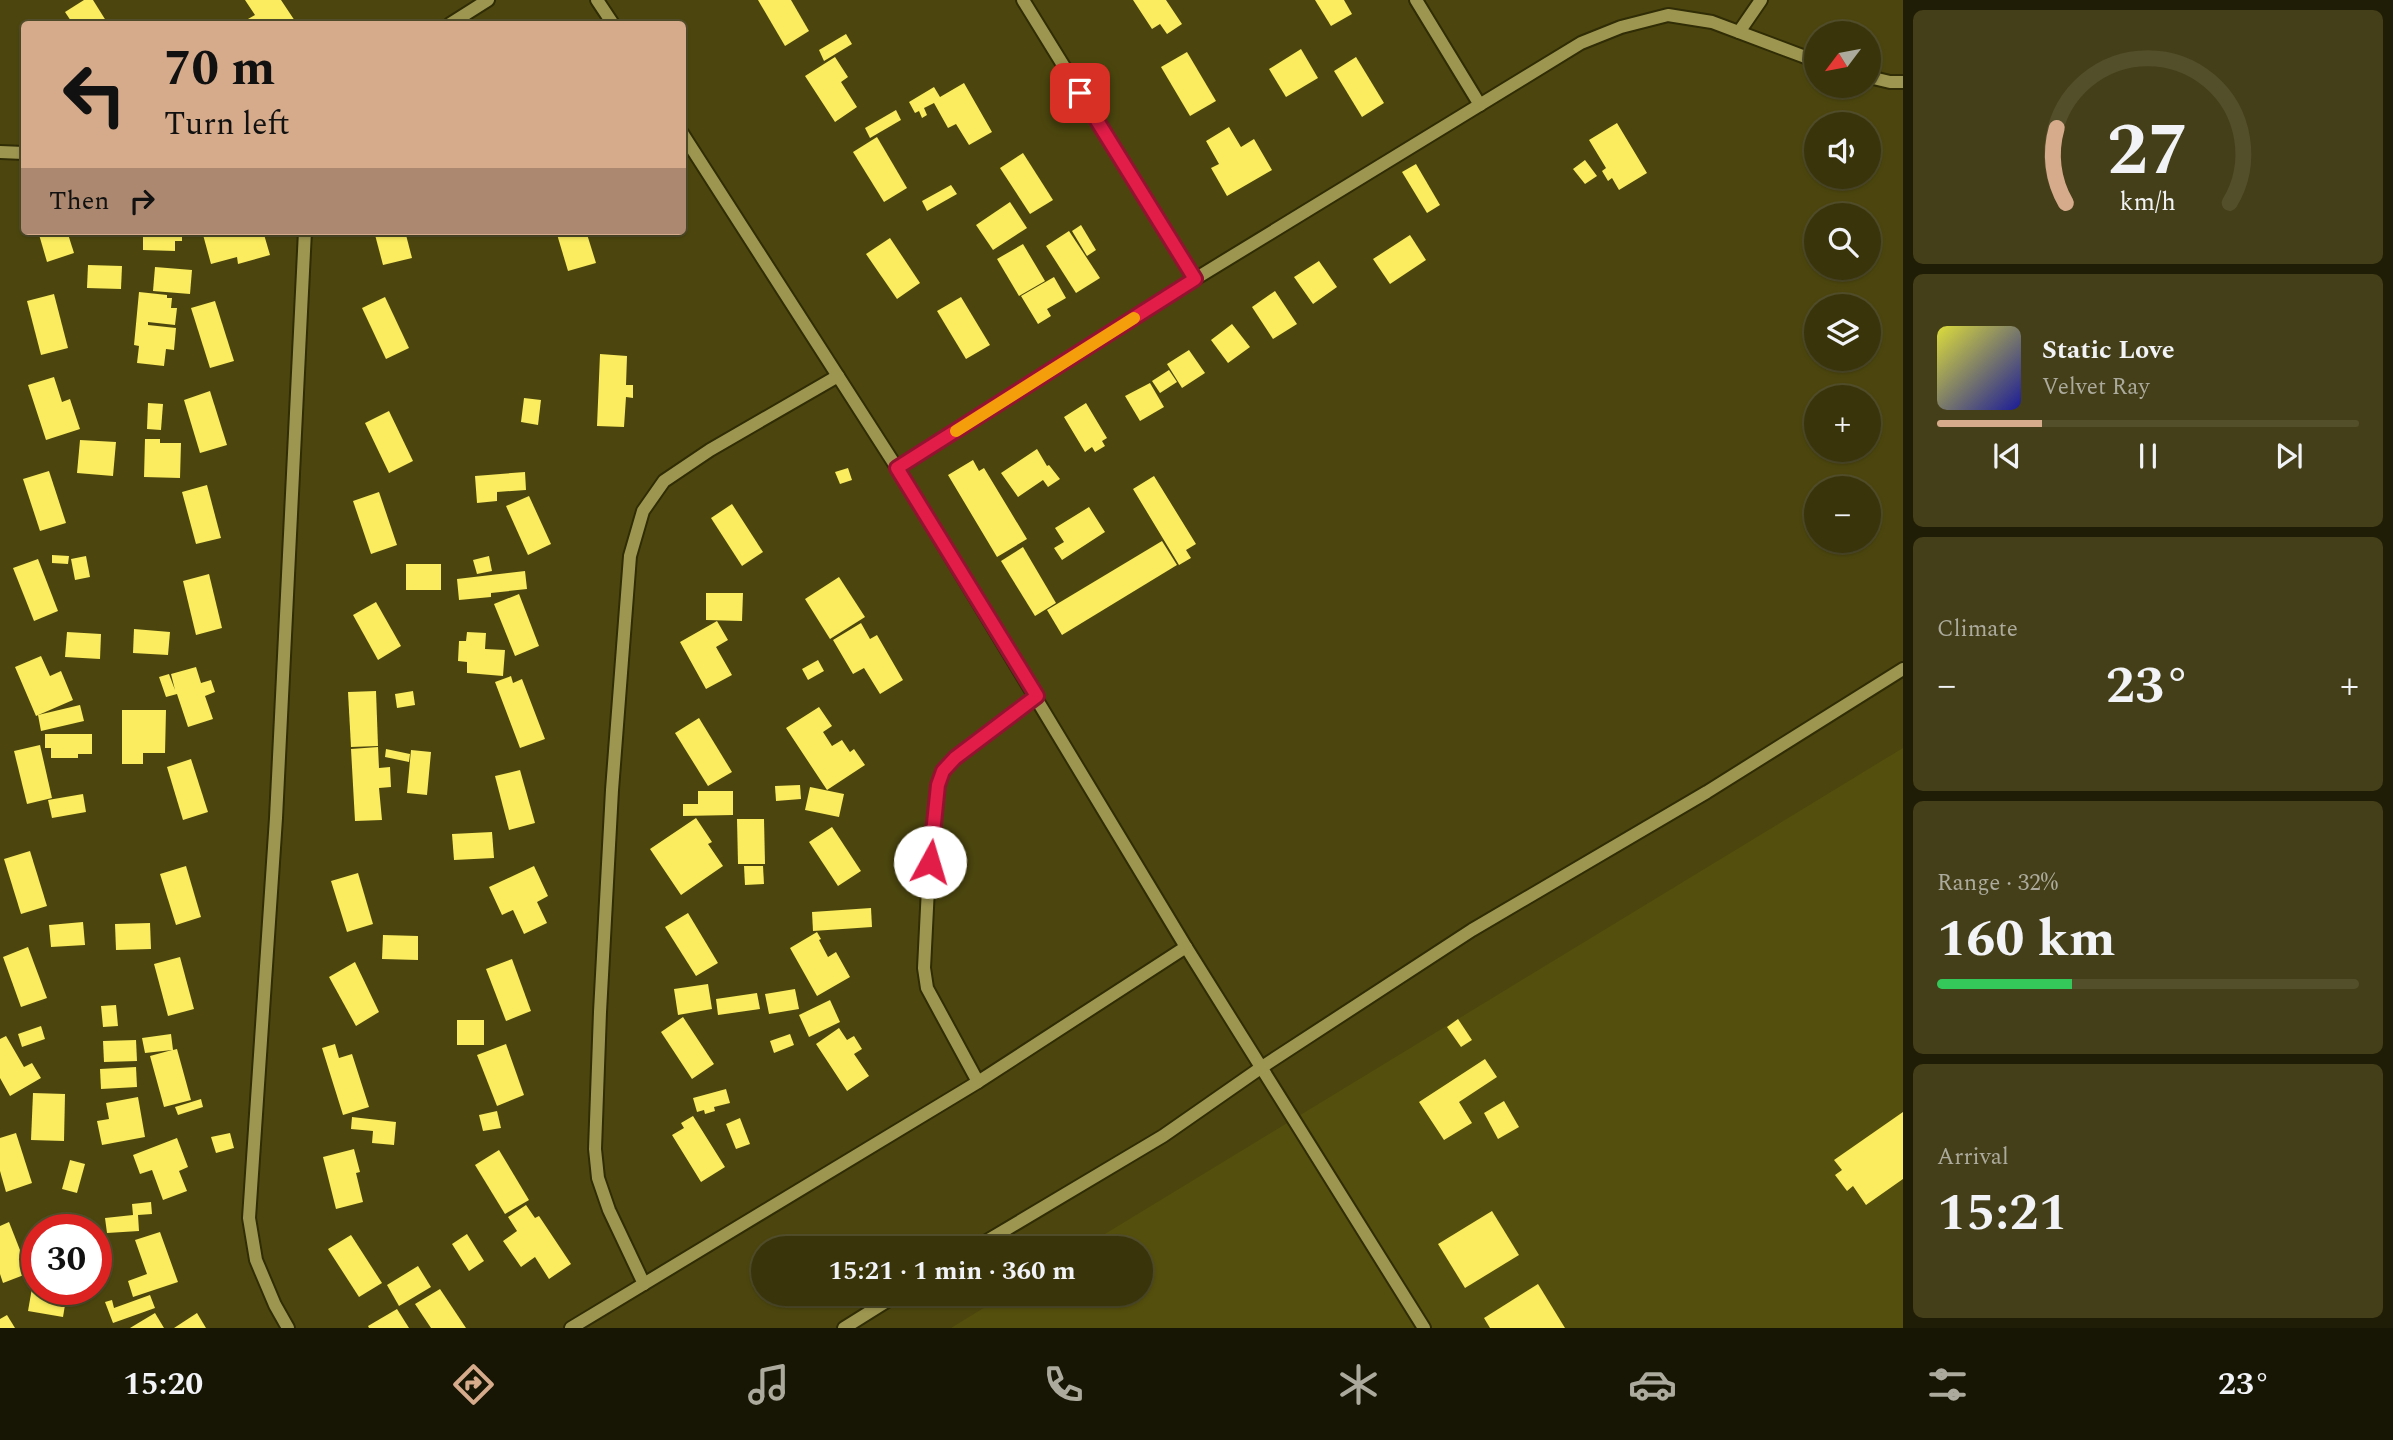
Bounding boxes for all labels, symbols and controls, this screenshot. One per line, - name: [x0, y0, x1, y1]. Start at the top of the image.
- north arrow: [1804, 21, 1881, 98]
- map controls: [1804, 21, 1881, 553]
- text: 70 m: [164, 32, 275, 107]
- icon: left: [49, 49, 140, 140]
- pin: [1050, 63, 1110, 123]
- icon: arrive: [1061, 74, 1099, 112]
- text: 27: [2107, 96, 2189, 207]
- text: Turn left: [164, 100, 290, 149]
- button: sound: [1804, 112, 1881, 189]
- text: Then: [49, 181, 109, 221]
- icon: right: [123, 182, 161, 220]
- text: km/h: [2120, 184, 2176, 222]
- button: search: [1804, 203, 1881, 280]
- button: layers: [1804, 294, 1881, 371]
- text: Static Love: [2042, 330, 2175, 370]
- text: Velvet Ray: [2042, 370, 2149, 405]
- button: +: [1804, 385, 1881, 462]
- icon: previous: [1988, 437, 2026, 475]
- icon: pause: [2129, 437, 2167, 475]
- icon: next: [2270, 437, 2308, 475]
- button: −: [1804, 476, 1881, 553]
- text: Climate: [1937, 612, 2018, 647]
- text: 23°: [2106, 647, 2190, 726]
- text: −: [1937, 657, 1956, 715]
- text: +: [2340, 657, 2359, 715]
- position arrow: [893, 825, 967, 899]
- text: Range · 32%: [1937, 866, 2058, 901]
- text: 160 km: [1937, 900, 2116, 979]
- text: Arrival: [1937, 1140, 2009, 1175]
- text: 15:21: [1937, 1174, 2068, 1253]
- speed limit sign: 30: [21, 1214, 112, 1305]
- text: 15:21 · 1 min · 360 m: [828, 1251, 1076, 1291]
- text: 15:20: [123, 1360, 203, 1409]
- icon: directions: [449, 1360, 498, 1409]
- icon: music: [744, 1360, 793, 1409]
- icon: phone: [1039, 1360, 1088, 1409]
- icon: climate: [1334, 1360, 1383, 1409]
- icon: car: [1628, 1360, 1677, 1409]
- icon: filters: [1923, 1360, 1972, 1409]
- text: 23°: [2218, 1360, 2270, 1409]

